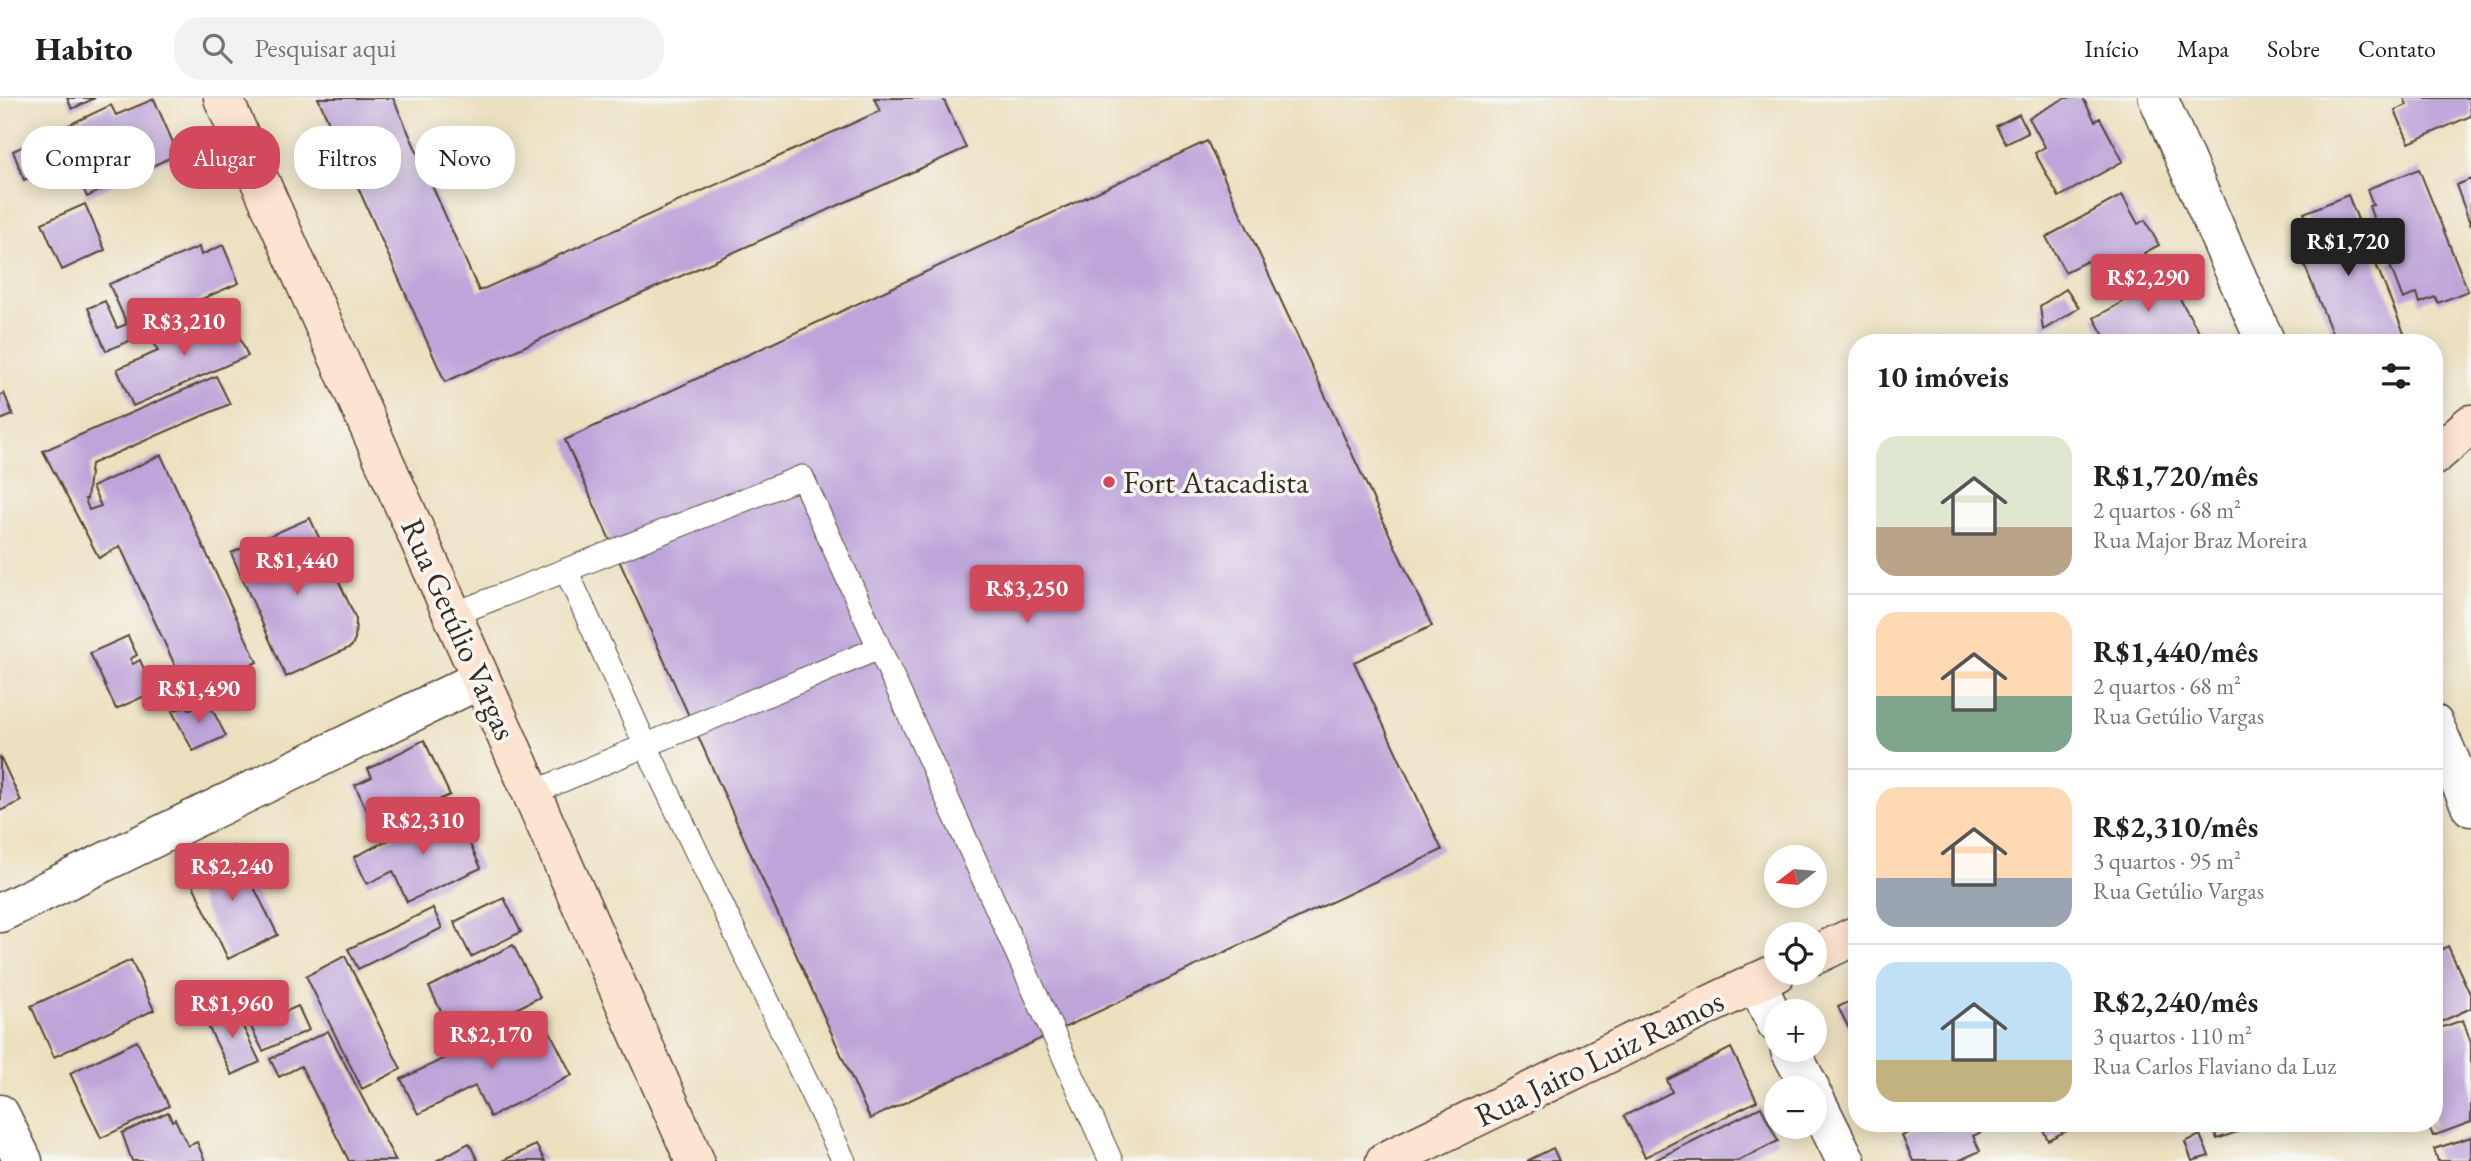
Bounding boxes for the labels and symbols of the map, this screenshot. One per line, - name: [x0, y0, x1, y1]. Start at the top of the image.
- pin: R$1,720: [2283, 218, 2413, 278]
- pin: R$2,290: [2083, 254, 2213, 314]
- pin: R$3,210: [119, 299, 249, 358]
- place label: Fort Atacadista: [1123, 461, 1309, 503]
- marker: Fort Atacadista: [1101, 474, 1117, 490]
- street label: Rua Getúlio Vargas: [391, 512, 527, 746]
- pin: R$1,440: [232, 538, 362, 597]
- pin: R$3,250: [962, 566, 1092, 625]
- pin: R$1,490: [134, 666, 264, 725]
- pin: R$2,310: [358, 798, 488, 857]
- pin: R$2,240: [167, 844, 297, 903]
- north arrow: [1764, 845, 1827, 908]
- street label: Rua Jairo Luiz Ramos: [1468, 980, 1730, 1136]
- pin: R$1,960: [167, 981, 297, 1040]
- pin: R$2,170: [426, 1012, 556, 1071]

